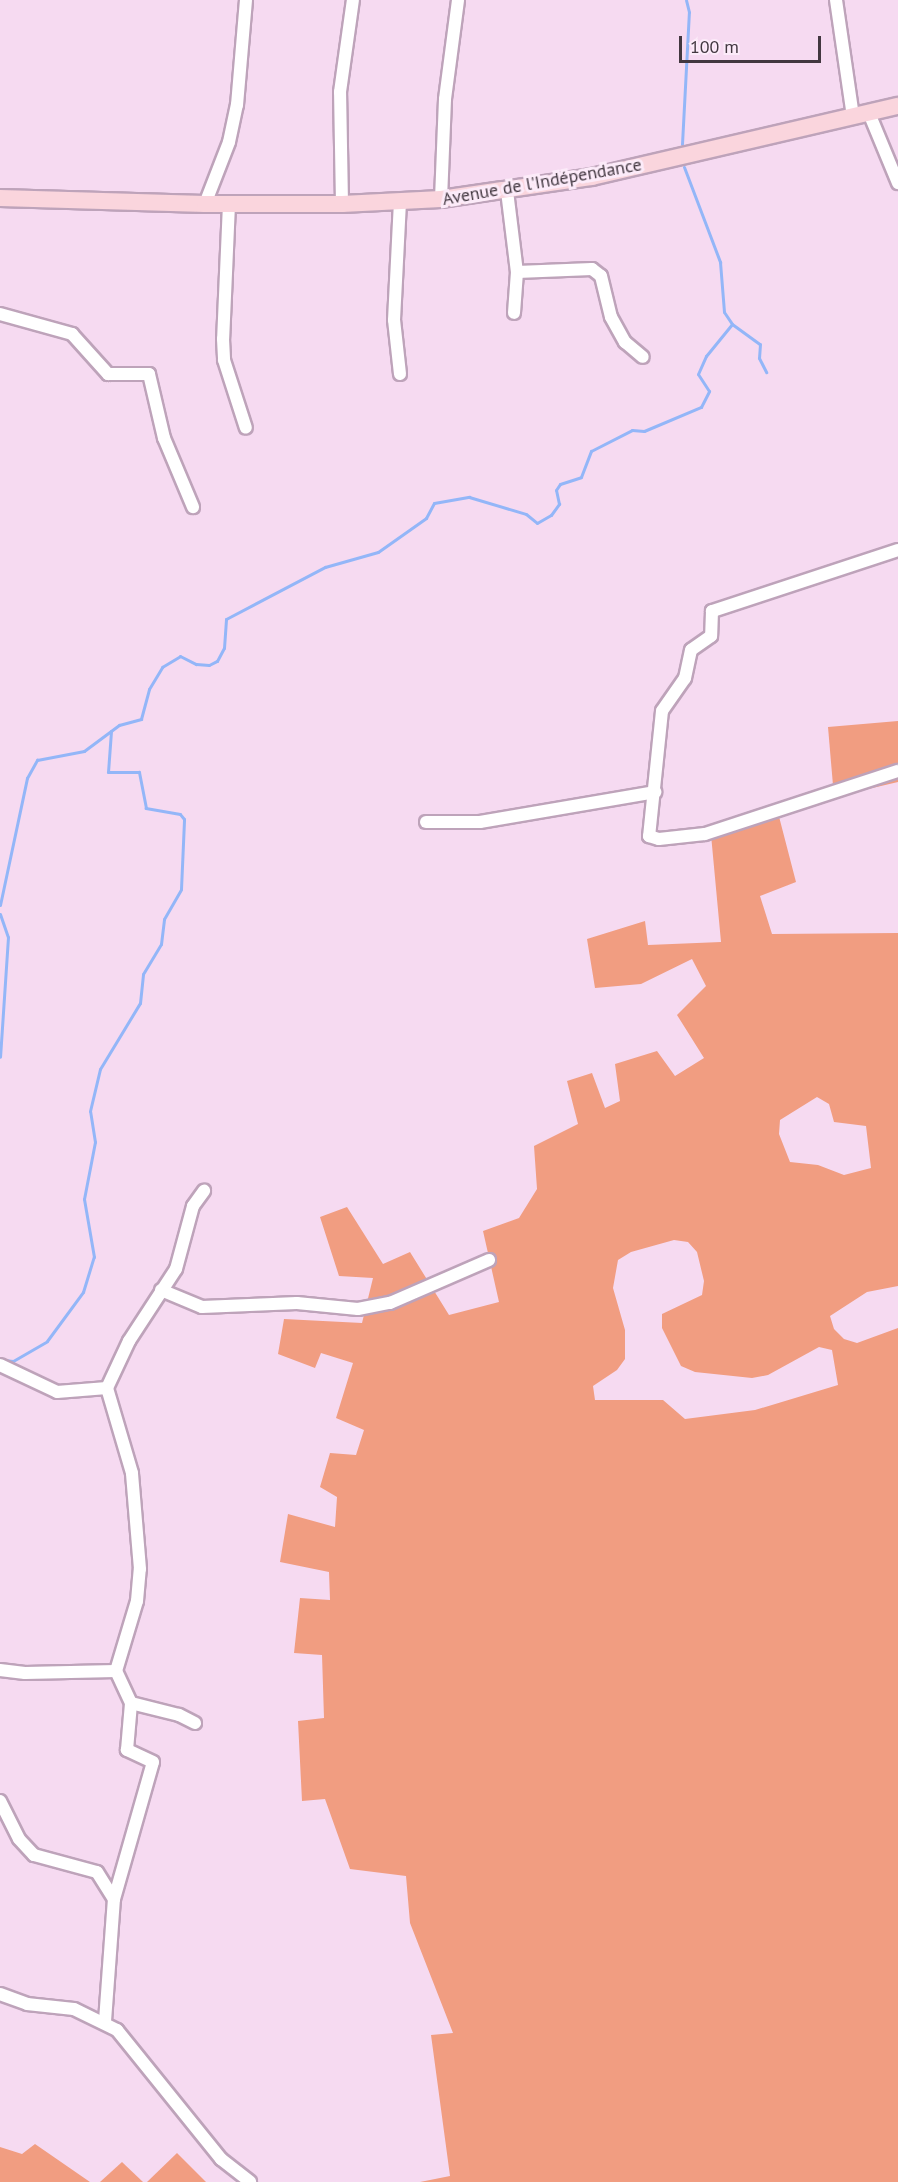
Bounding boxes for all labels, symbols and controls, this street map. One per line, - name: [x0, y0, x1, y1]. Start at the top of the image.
- scale bar: [682, 24, 824, 62]
- text: 100 m: [690, 35, 739, 58]
- street label: Avenue de l'Indépendance: [441, 154, 643, 210]

